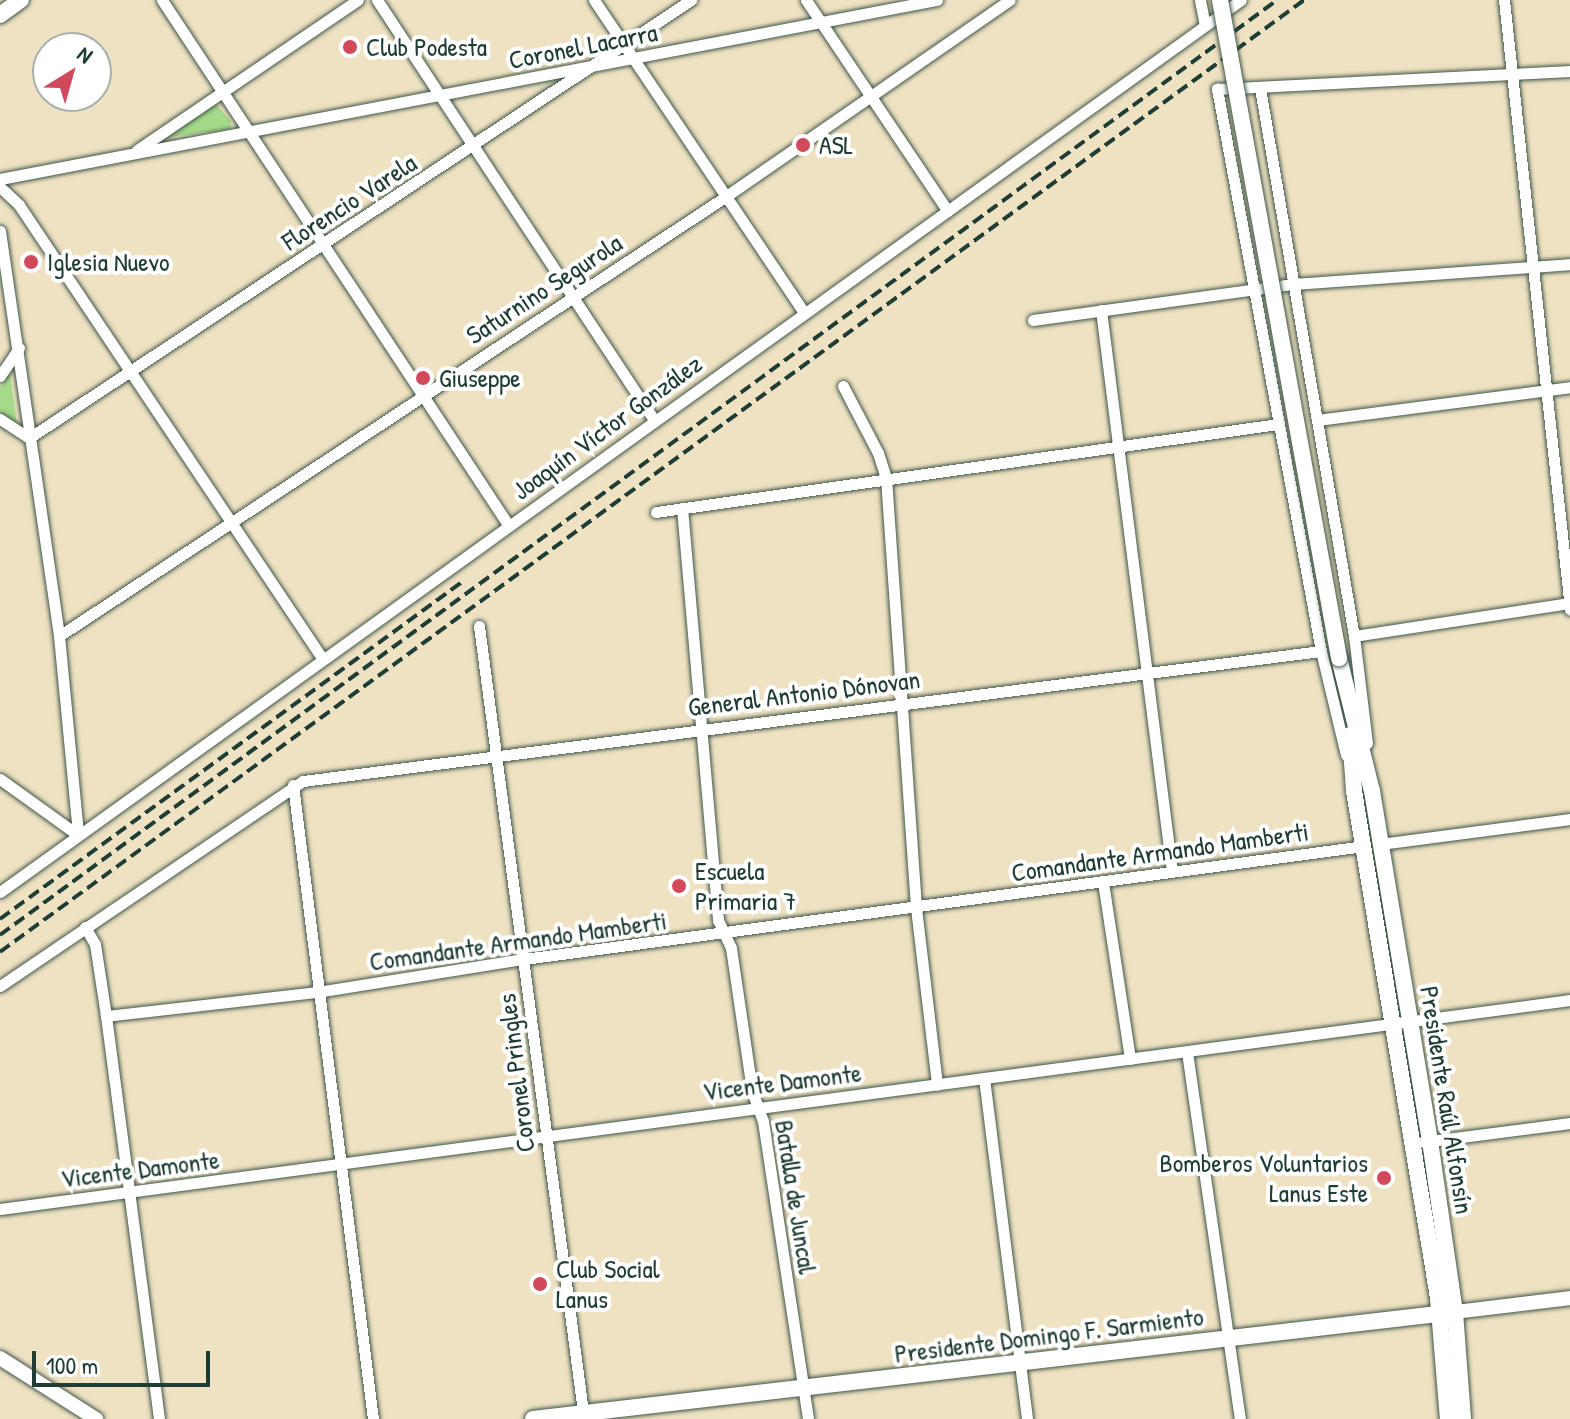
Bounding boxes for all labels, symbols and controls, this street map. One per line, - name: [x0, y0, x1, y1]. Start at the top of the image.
- street label: Coronel Lacarra: [506, 16, 660, 76]
- place label: Club Podesta: [366, 31, 487, 63]
- north arrow: [32, 32, 112, 112]
- marker: Club Podesta: [341, 38, 359, 56]
- text: N: [72, 39, 99, 70]
- place label: ASL: [819, 129, 853, 161]
- marker: ASL: [794, 136, 812, 154]
- street label: Florencio Varela: [276, 147, 422, 257]
- street label: Saturnino Segurola: [460, 227, 628, 351]
- place label: Iglesia Nuevo: [47, 246, 169, 278]
- marker: Iglesia Nuevo: [22, 253, 40, 271]
- street label: Joaquín Víctor González: [506, 348, 708, 506]
- place label: Giuseppe: [439, 362, 521, 394]
- marker: Giuseppe: [414, 369, 432, 387]
- street label: General Antonio Dónovan: [686, 663, 922, 723]
- street label: Comandante Armando Mamberti: [1009, 816, 1311, 888]
- place label: Escuela Primaria 7: [695, 855, 796, 916]
- marker: Escuela Primaria 7: [670, 877, 688, 895]
- street label: Comandante Armando Mamberti: [367, 905, 669, 977]
- street label: Presidente Raúl Alfonsín: [1414, 984, 1480, 1216]
- street label: Coronel Pringles: [491, 992, 541, 1154]
- street label: Vicente Damonte: [701, 1057, 863, 1107]
- street label: Batalla de Juncal: [768, 1118, 824, 1276]
- street label: Vicente Damonte: [59, 1144, 221, 1194]
- place label: Bomberos Voluntarios Lanus Este: [1160, 1147, 1368, 1208]
- marker: Bomberos Voluntarios Lanus Este: [1375, 1169, 1393, 1187]
- place label: Club Social Lanus: [556, 1253, 660, 1314]
- marker: Club Social Lanus: [531, 1275, 549, 1293]
- street label: Presidente Domingo F. Sarmiento: [893, 1301, 1205, 1369]
- scale bar: [36, 1335, 214, 1385]
- text: 100 m: [46, 1349, 98, 1381]

